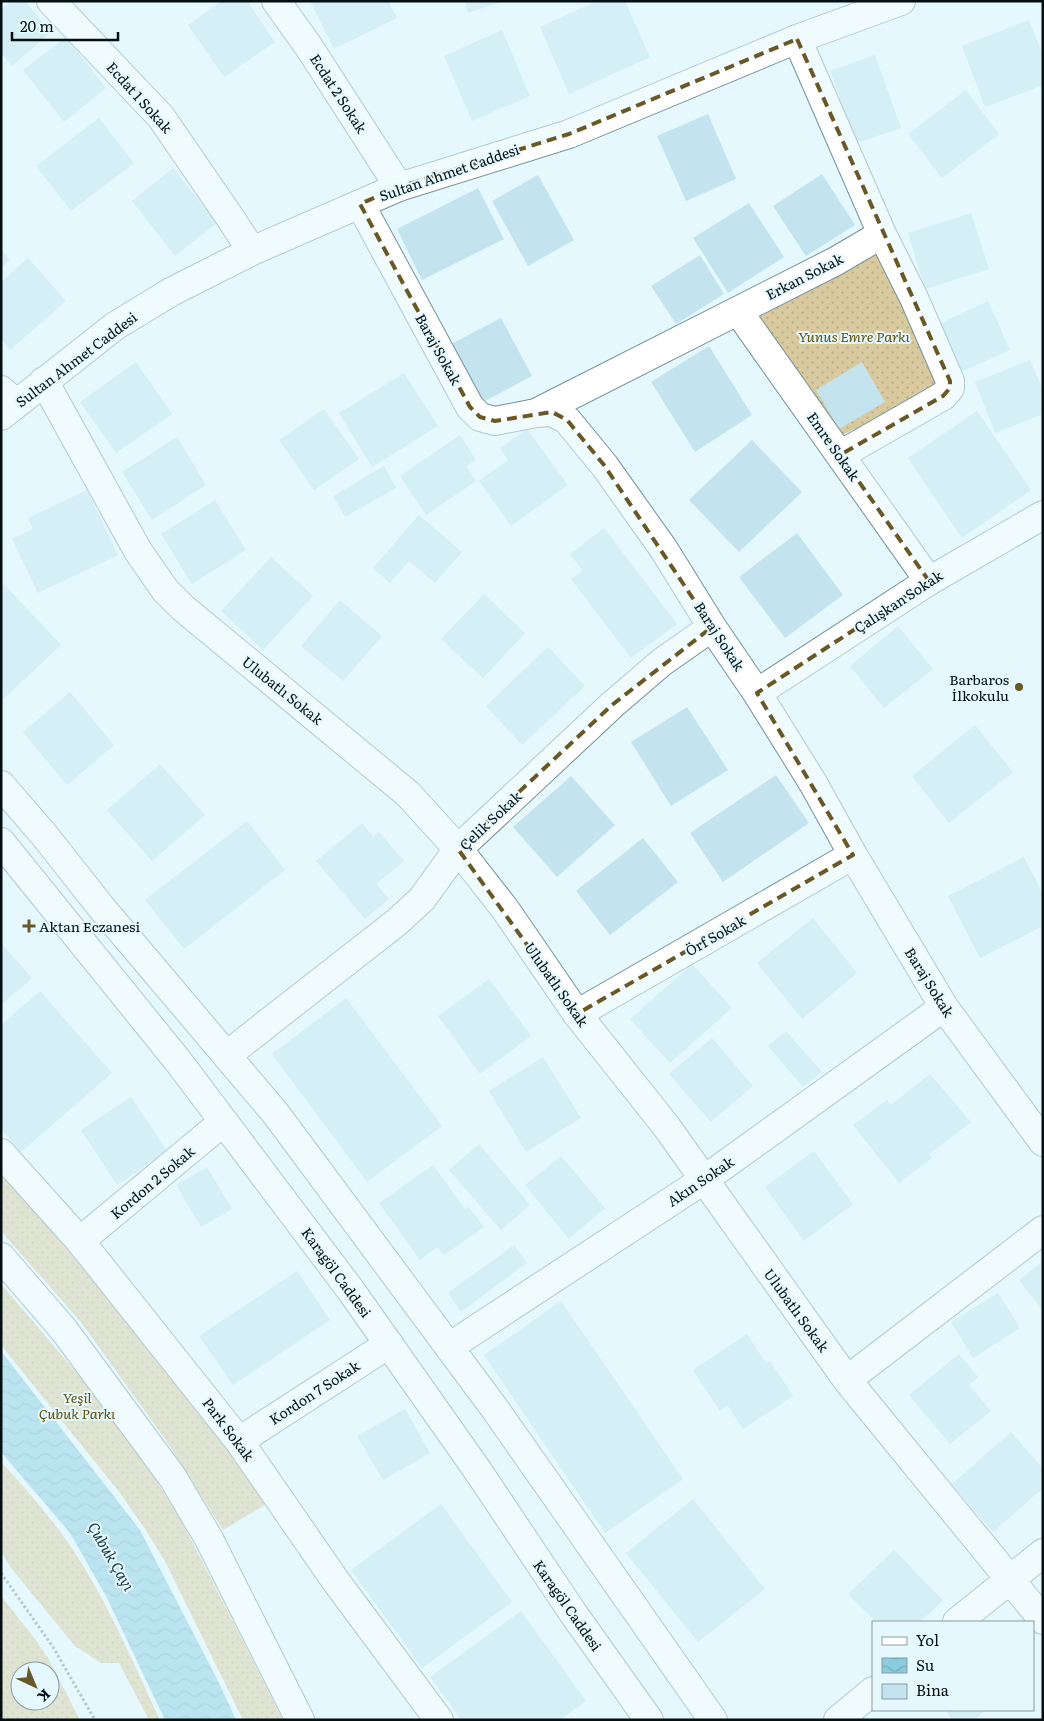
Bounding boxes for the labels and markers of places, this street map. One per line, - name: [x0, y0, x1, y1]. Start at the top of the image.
- place label: Barbaros İlkokulu: [949, 669, 1009, 705]
- marker: Barbaros İlkokulu: [1013, 681, 1025, 693]
- place label: Aktan Eczanesi: [39, 916, 140, 936]
- marker: Aktan Eczanesi: [23, 920, 35, 932]

